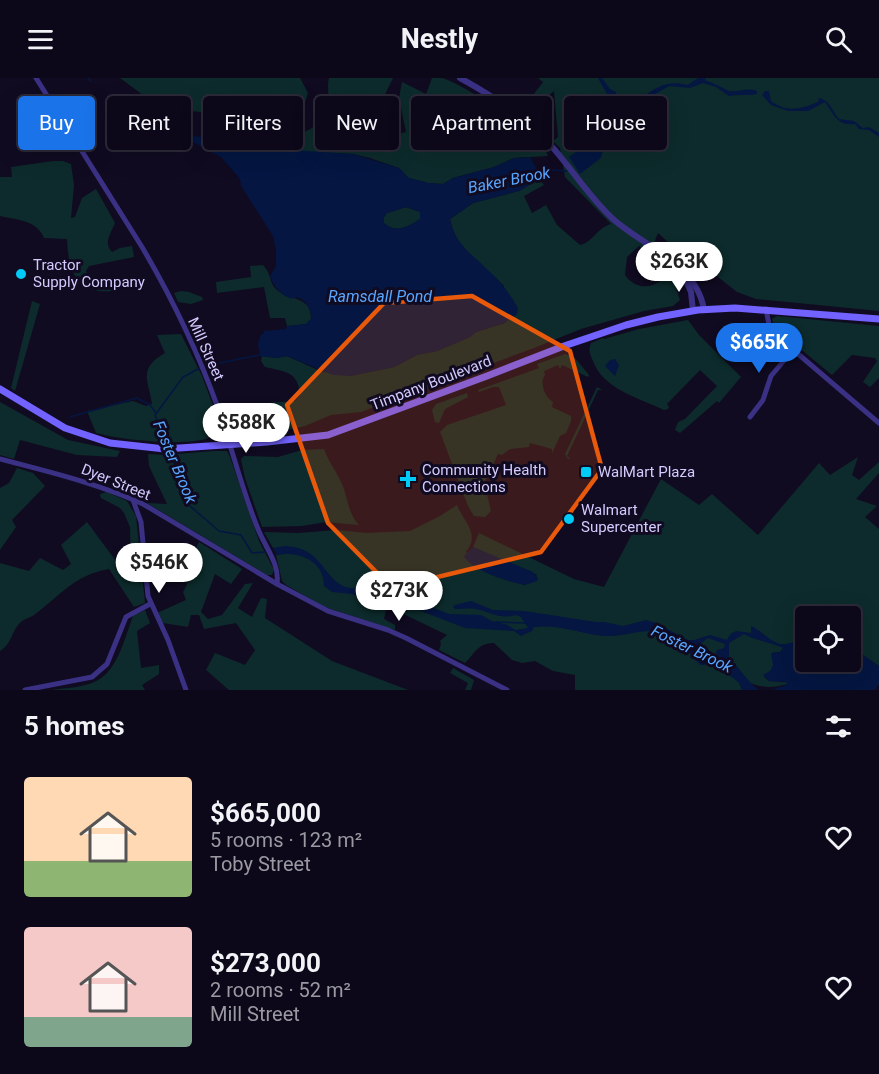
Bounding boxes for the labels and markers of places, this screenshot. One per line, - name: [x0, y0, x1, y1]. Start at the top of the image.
- pin: $263K: [637, 242, 721, 293]
- place label: Tractor Supply Company: [33, 256, 145, 291]
- marker: Tractor Supply Company: [14, 267, 28, 281]
- pin: $665K: [717, 323, 801, 374]
- pin: $588K: [204, 403, 288, 454]
- place label: Community Health Connections: [422, 461, 546, 496]
- place label: WalMart Plaza: [598, 463, 695, 481]
- marker: WalMart Plaza: [579, 465, 593, 479]
- marker: Community Health Connections: [399, 470, 417, 488]
- place label: Walmart Supercenter: [581, 501, 662, 536]
- marker: Walmart Supercenter: [562, 512, 576, 526]
- pin: $546K: [117, 543, 201, 594]
- pin: $273K: [357, 571, 441, 622]

